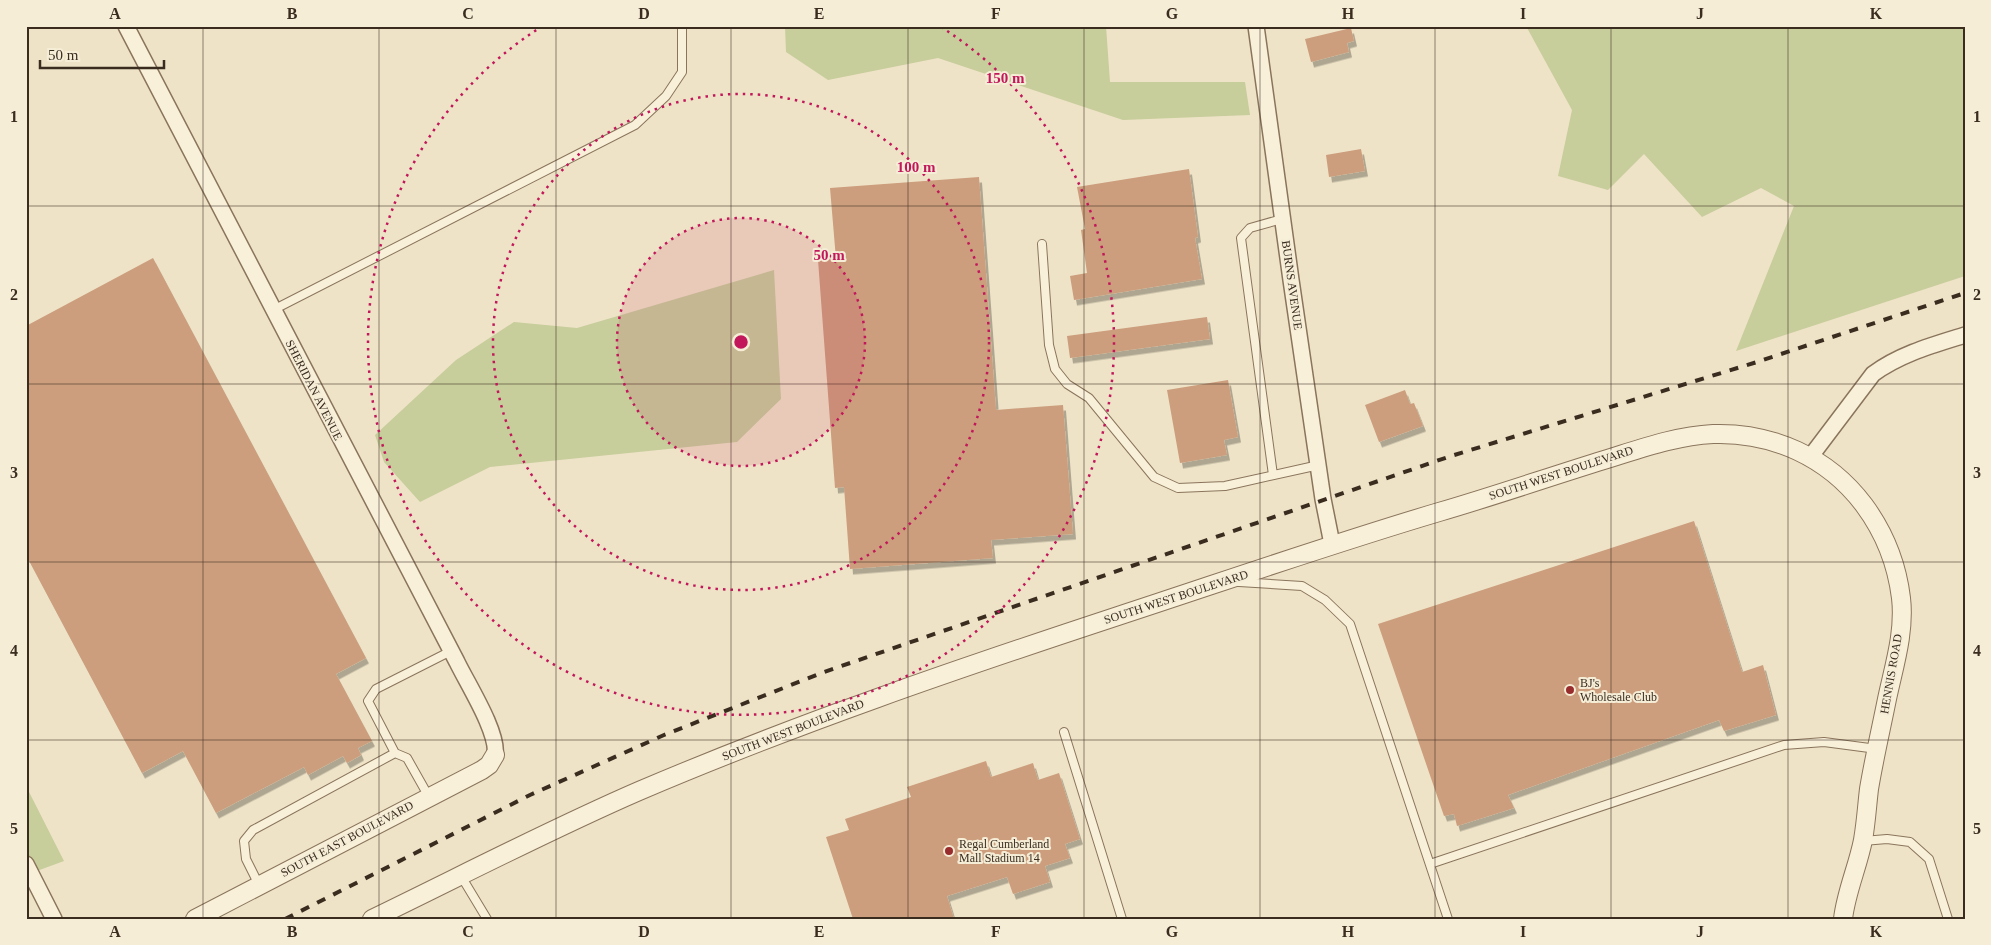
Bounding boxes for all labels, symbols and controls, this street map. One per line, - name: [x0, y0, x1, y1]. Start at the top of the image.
- text: A: [109, 5, 121, 22]
- text: B: [287, 5, 298, 22]
- text: C: [462, 5, 474, 22]
- text: D: [638, 5, 650, 22]
- text: E: [814, 5, 824, 22]
- text: F: [991, 5, 1001, 22]
- text: G: [1166, 5, 1179, 22]
- text: H: [1342, 5, 1355, 22]
- text: I: [1520, 5, 1526, 22]
- text: J: [1696, 5, 1704, 22]
- text: K: [1870, 5, 1883, 22]
- scale bar: [40, 38, 164, 70]
- text: 50 m: [48, 47, 79, 63]
- text: 150 m: [986, 70, 1025, 86]
- text: 1: [10, 108, 18, 125]
- text: 1: [1973, 108, 1981, 125]
- text: 100 m: [897, 159, 936, 175]
- street label: BURNS AVENUE: [1279, 239, 1305, 331]
- text: 50 m: [813, 247, 845, 263]
- text: 2: [10, 286, 18, 303]
- text: 2: [1973, 286, 1981, 303]
- centre of rings: [732, 333, 750, 351]
- street label: SHERIDAN AVENUE: [283, 337, 345, 443]
- street label: SOUTH WEST BOULEVARD: [1487, 443, 1635, 503]
- text: 3: [10, 464, 18, 481]
- text: 3: [1973, 464, 1981, 481]
- street label: SOUTH WEST BOULEVARD: [1102, 567, 1250, 627]
- street label: HENNIS ROAD: [1877, 633, 1905, 715]
- text: 4: [10, 642, 18, 659]
- text: 4: [1973, 642, 1981, 659]
- place label: BJ's Wholesale Club: [1580, 676, 1657, 704]
- marker: BJ's Wholesale Club: [1564, 684, 1576, 696]
- street label: SOUTH WEST BOULEVARD: [720, 696, 866, 764]
- street label: SOUTH EAST BOULEVARD: [278, 798, 416, 880]
- text: 5: [10, 820, 18, 837]
- text: 5: [1973, 820, 1981, 837]
- place label: Regal Cumberland Mall Stadium 14: [959, 837, 1049, 865]
- marker: Regal Cumberland Mall Stadium 14: [943, 845, 955, 857]
- text: A: [109, 923, 121, 940]
- text: B: [287, 923, 298, 940]
- text: C: [462, 923, 474, 940]
- text: D: [638, 923, 650, 940]
- text: E: [814, 923, 824, 940]
- text: F: [991, 923, 1001, 940]
- text: G: [1166, 923, 1179, 940]
- text: H: [1342, 923, 1355, 940]
- text: I: [1520, 923, 1526, 940]
- text: J: [1696, 923, 1704, 940]
- text: K: [1870, 923, 1883, 940]

